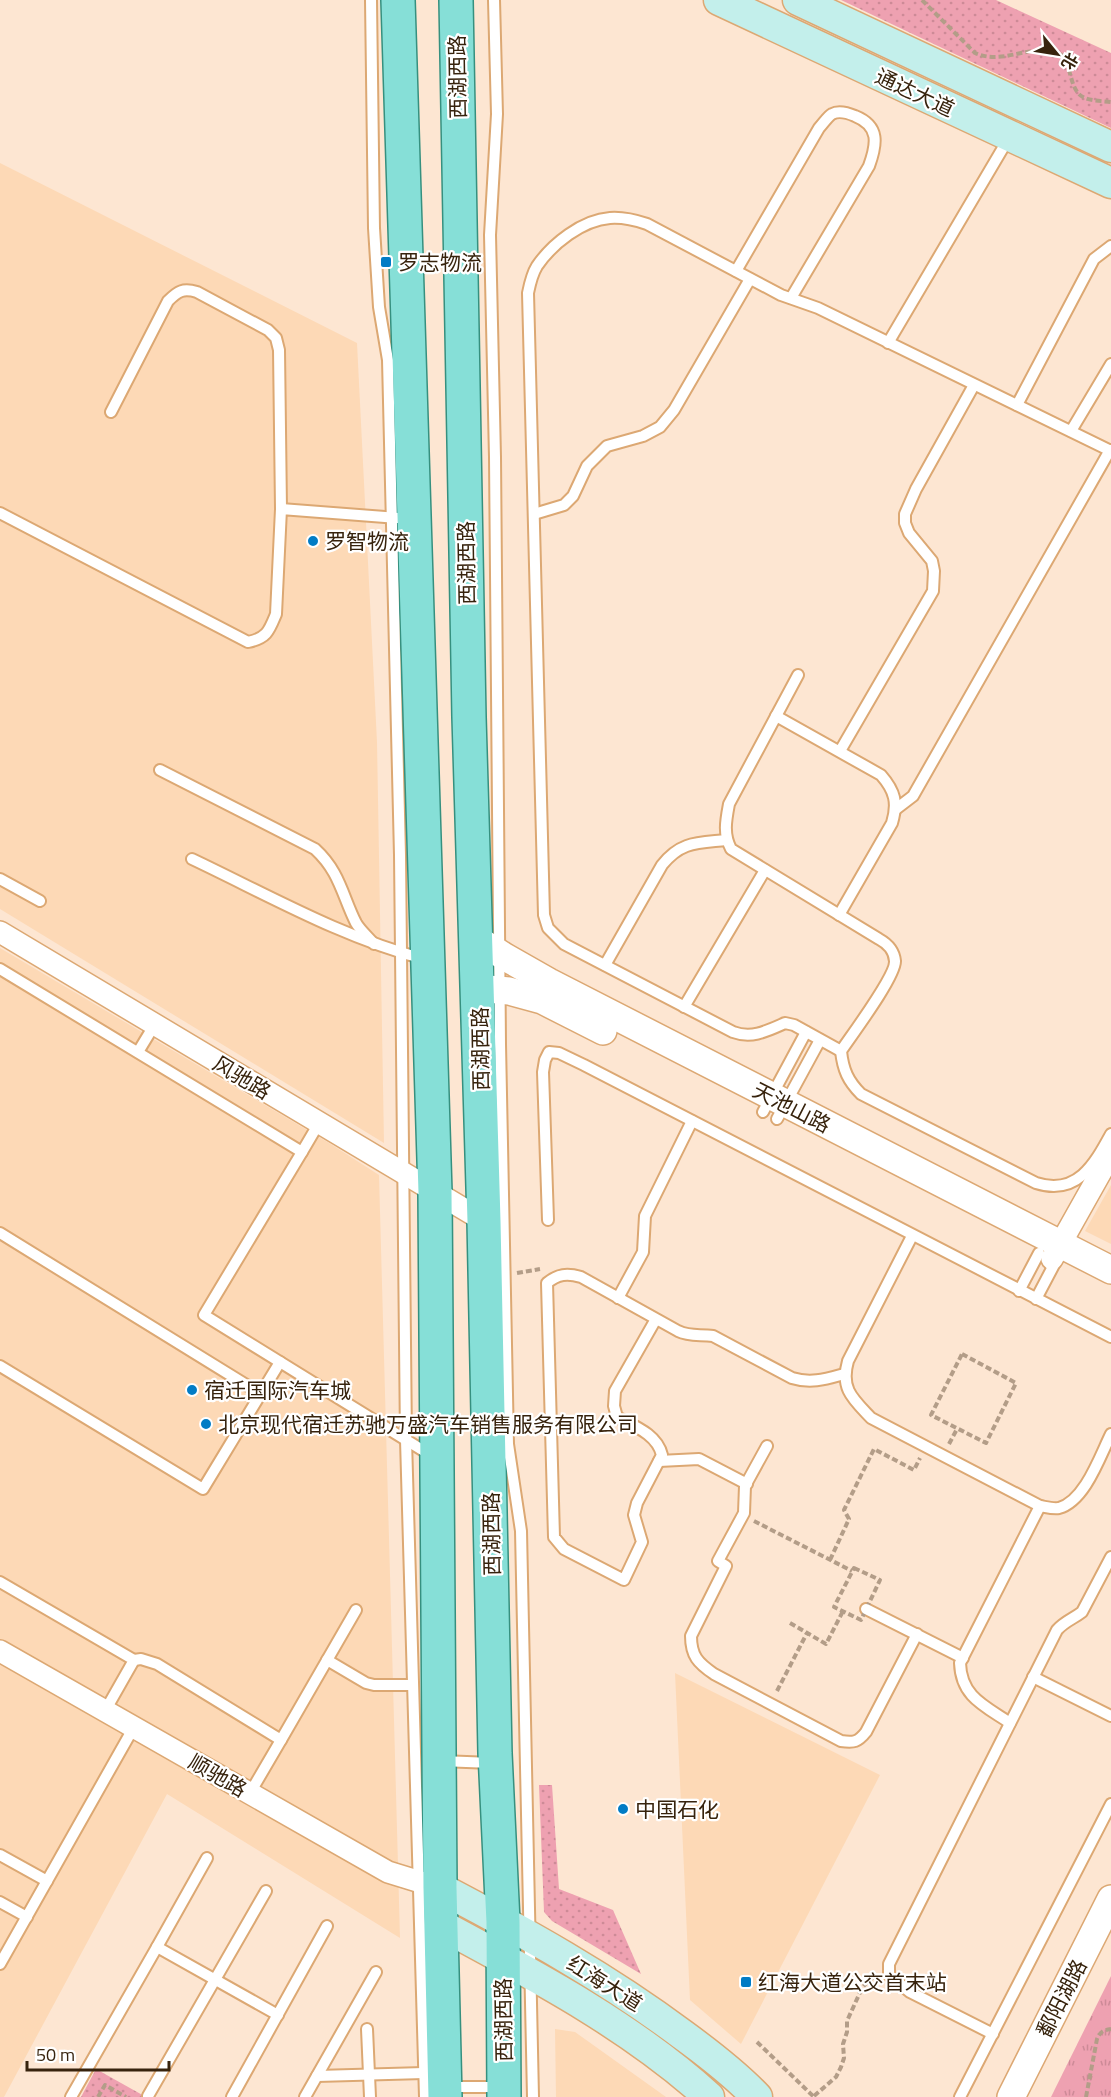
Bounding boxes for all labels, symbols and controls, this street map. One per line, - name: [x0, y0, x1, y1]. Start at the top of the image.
- north arrow: [1027, 24, 1087, 84]
- street label: 西湖西路: [440, 35, 474, 119]
- text: 北: [1056, 49, 1084, 74]
- street label: 通达大道: [870, 60, 960, 124]
- place label: 罗志物流: [398, 246, 482, 278]
- marker: 罗志物流: [379, 255, 393, 269]
- street label: 西湖西路: [449, 521, 483, 605]
- place label: 罗智物流: [325, 525, 409, 557]
- marker: 罗智物流: [306, 534, 320, 548]
- street label: 西湖西路: [463, 1007, 497, 1091]
- street label: 风驰路: [207, 1047, 277, 1107]
- street label: 天池山路: [747, 1074, 837, 1140]
- place label: 宿迁国际汽车城: [204, 1374, 351, 1406]
- marker: 宿迁国际汽车城: [185, 1383, 199, 1397]
- place label: 北京现代宿迁苏驰万盛汽车销售服务有限公司: [218, 1408, 638, 1440]
- marker: 北京现代宿迁苏驰万盛汽车销售服务有限公司: [199, 1417, 213, 1431]
- street label: 西湖西路: [474, 1492, 508, 1576]
- street label: 顺驰路: [183, 1745, 253, 1805]
- place label: 中国石化: [635, 1793, 719, 1825]
- marker: 中国石化: [616, 1802, 630, 1816]
- street label: 红海大道: [561, 1947, 649, 2019]
- street label: 鄱阳湖路: [1028, 1953, 1094, 2043]
- place label: 红海大道公交首末站: [758, 1966, 947, 1998]
- marker: 红海大道公交首末站: [739, 1975, 753, 1989]
- street label: 西湖西路: [486, 1978, 520, 2062]
- scale bar: [27, 2034, 170, 2072]
- text: 50 m: [36, 2041, 75, 2068]

